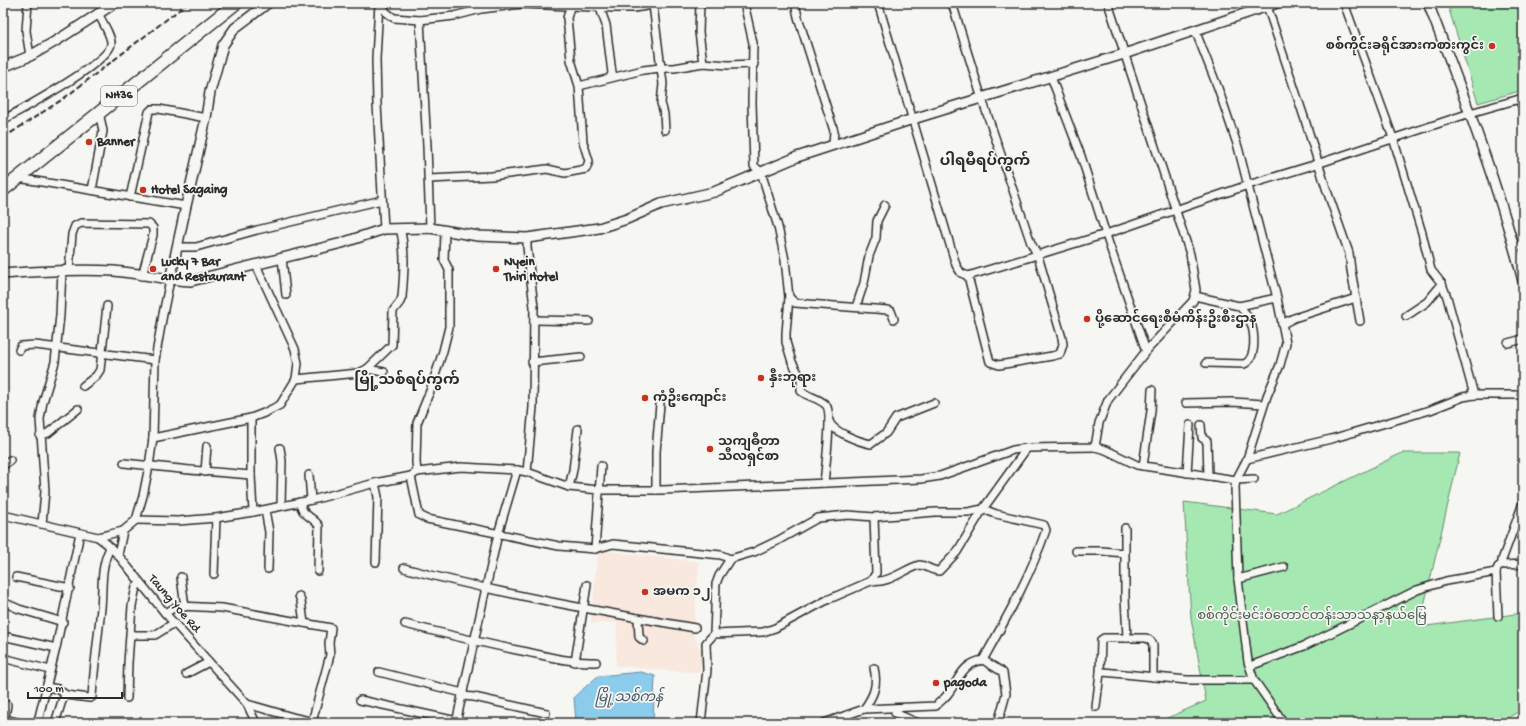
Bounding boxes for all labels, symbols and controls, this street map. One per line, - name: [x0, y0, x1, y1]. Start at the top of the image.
- place label: စစ်ကိုင်းခရိုင်အားကစားကွင်း: [1326, 35, 1484, 56]
- marker: စစ်ကိုင်းခရိုင်အားကစားကွင်း: [1487, 41, 1497, 51]
- road number: NH36: [101, 86, 137, 106]
- place label: Banner: [96, 135, 136, 150]
- marker: Banner: [84, 137, 94, 147]
- district label: ပါရမီရပ်ကွက်: [940, 150, 1030, 172]
- place label: Hotel Sagaing: [151, 183, 228, 198]
- marker: Hotel Sagaing: [138, 185, 148, 195]
- place label: Lucky 7 Bar and Restaurant: [160, 255, 247, 285]
- place label: Nyein Thiri Hotel: [503, 255, 558, 285]
- marker: Lucky 7 Bar and Restaurant: [148, 264, 158, 274]
- marker: Nyein Thiri Hotel: [491, 264, 501, 274]
- place label: ပို့ဆောင်ရေးစီမံကိန်းဦးစီးဌာန: [1095, 308, 1257, 328]
- marker: ပို့ဆောင်ရေးစီမံကိန်းဦးစီးဌာန: [1082, 314, 1092, 324]
- place label: နှီးဘုရား: [769, 368, 816, 388]
- district label: မြို့သစ်ရပ်ကွက်: [354, 369, 460, 391]
- marker: နှီးဘုရား: [756, 373, 766, 383]
- place label: ကံဦးကျောင်း: [653, 387, 727, 408]
- marker: ကံဦးကျောင်း: [640, 393, 650, 403]
- place label: သကျဓီတာ သီလရှင်စာ: [718, 432, 780, 467]
- marker: သကျဓီတာ သီလရှင်စာ: [705, 444, 715, 454]
- street label: Taung Yoe Rd: [144, 571, 204, 637]
- place label: အမက ၁၂: [653, 585, 710, 601]
- marker: အမက ၁၂: [640, 587, 650, 597]
- park label: စစ်ကိုင်းမင်းဝံတောင်တန်းသာသနာ့နယ်မြေ: [1197, 606, 1427, 625]
- scale bar: [28, 674, 122, 700]
- place label: pagoda: [943, 676, 987, 692]
- marker: pagoda: [931, 678, 941, 688]
- text: 100 m: [33, 683, 64, 697]
- water label: မြို့သစ်ကန်: [595, 686, 666, 708]

